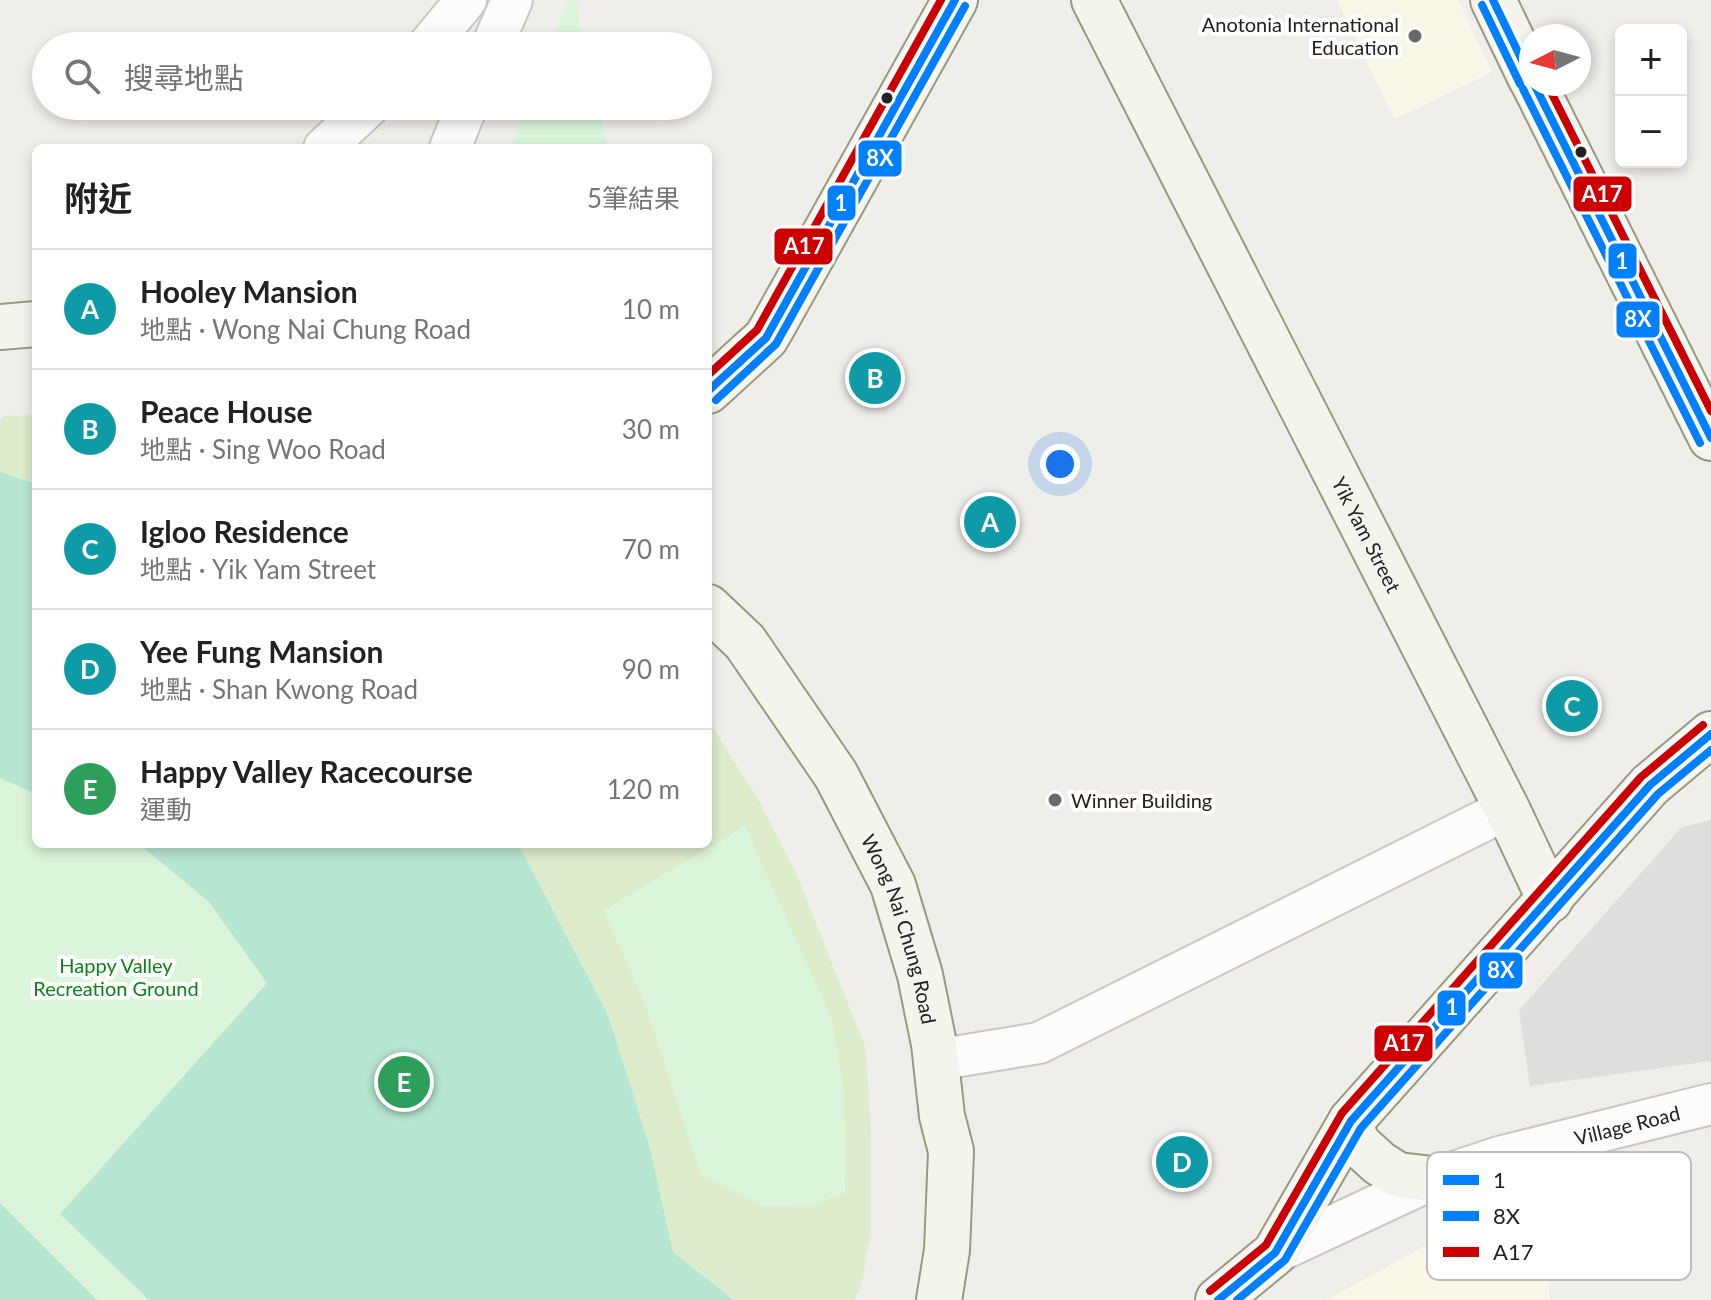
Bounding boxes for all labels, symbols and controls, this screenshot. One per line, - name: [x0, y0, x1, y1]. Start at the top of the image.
- place label: Anotonia International Education: [1202, 12, 1399, 59]
- north arrow: [1519, 24, 1591, 96]
- map controls: [1615, 24, 1687, 168]
- button: +: [1615, 24, 1687, 96]
- marker: Anotonia International Education: [1406, 27, 1424, 45]
- search box: [32, 32, 712, 120]
- icon: search: [60, 54, 104, 98]
- text: 搜尋地點: [124, 59, 244, 95]
- unlabelled marker: [879, 90, 895, 106]
- button: −: [1615, 96, 1687, 168]
- line badge: 8X: [857, 139, 903, 178]
- text: 8X: [866, 144, 894, 171]
- unlabelled marker: [1573, 144, 1589, 160]
- line badge: A17: [1572, 175, 1633, 213]
- text: 附近: [64, 177, 132, 218]
- text: A17: [1581, 180, 1623, 207]
- text: 5筆結果: [587, 182, 680, 214]
- line badge: 1: [826, 184, 857, 222]
- text: 1: [835, 189, 847, 216]
- line badge: A17: [773, 227, 834, 266]
- text: A17: [783, 232, 825, 259]
- line badge: 1: [1607, 242, 1638, 280]
- text: 1: [1616, 247, 1628, 274]
- text: Hooley Mansion: [140, 273, 358, 309]
- text: A: [81, 293, 99, 325]
- text: 10 m: [622, 293, 680, 325]
- line badge: 8X: [1615, 300, 1661, 339]
- text: 8X: [1624, 305, 1652, 332]
- text: 地點 · Wong Nai Chung Road: [140, 313, 471, 345]
- pin: B: [849, 348, 901, 408]
- text: Peace House: [140, 393, 313, 429]
- text: B: [81, 413, 99, 445]
- text: 30 m: [622, 413, 680, 445]
- text: 地點 · Sing Woo Road: [140, 433, 386, 465]
- your location: [1040, 444, 1080, 484]
- street label: Yik Yam Street: [1327, 473, 1406, 596]
- pin: A: [964, 492, 1016, 552]
- text: Igloo Residence: [140, 513, 349, 549]
- text: C: [81, 533, 99, 565]
- text: 70 m: [622, 533, 680, 565]
- text: 地點 · Yik Yam Street: [140, 553, 376, 585]
- text: Yee Fung Mansion: [140, 633, 383, 669]
- text: D: [80, 653, 100, 685]
- text: 90 m: [622, 653, 680, 685]
- text: 地點 · Shan Kwong Road: [140, 673, 418, 705]
- pin: C: [1546, 676, 1598, 736]
- text: Happy Valley Racecourse: [140, 753, 473, 789]
- text: E: [83, 773, 97, 805]
- text: 120 m: [607, 773, 680, 805]
- place label: Winner Building: [1071, 788, 1212, 812]
- marker: Winner Building: [1046, 791, 1064, 809]
- text: 運動: [140, 793, 192, 825]
- street label: Wong Nai Chung Road: [857, 830, 942, 1026]
- line badge: 8X: [1478, 951, 1524, 990]
- park label: Happy Valley Recreation Ground: [33, 953, 199, 1000]
- text: 8X: [1487, 956, 1515, 983]
- line badge: 1: [1436, 989, 1467, 1027]
- text: 1: [1446, 993, 1458, 1020]
- line badge: A17: [1373, 1024, 1434, 1063]
- text: A17: [1383, 1029, 1425, 1056]
- pin: E: [378, 1052, 430, 1112]
- street label: Village Road: [1572, 1100, 1682, 1150]
- pin: D: [1156, 1132, 1208, 1192]
- legend: [1427, 1152, 1691, 1280]
- text: 1: [1493, 1166, 1506, 1193]
- text: 8X: [1493, 1202, 1521, 1229]
- text: A17: [1493, 1238, 1533, 1265]

